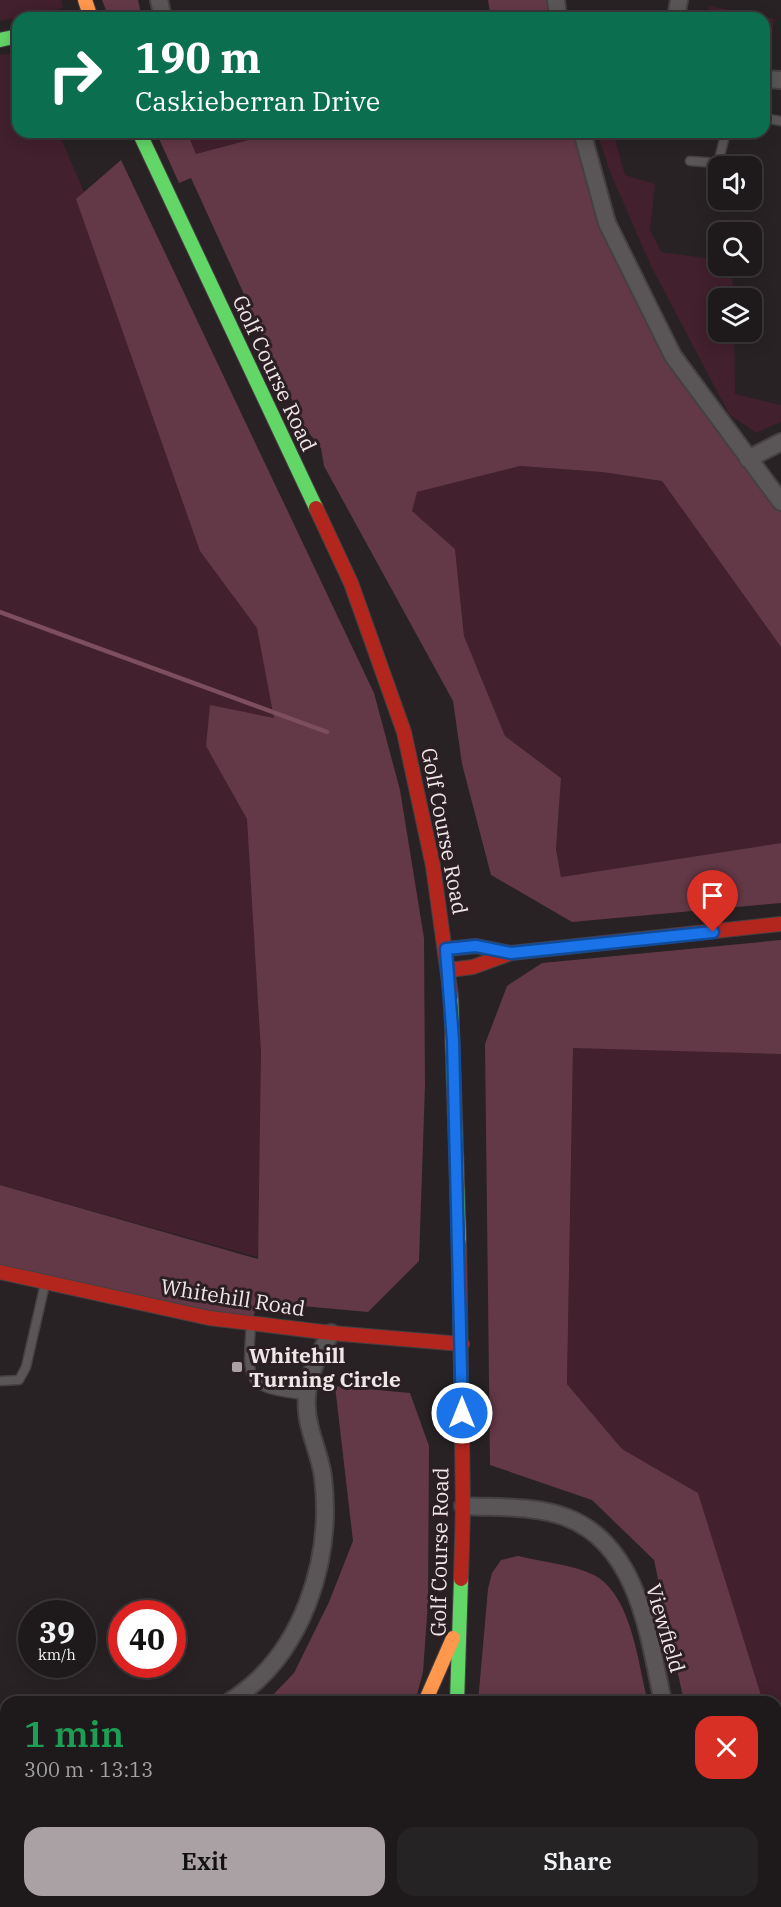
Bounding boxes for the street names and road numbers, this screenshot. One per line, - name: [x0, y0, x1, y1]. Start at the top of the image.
- street label: Golf Course Road: [227, 290, 324, 456]
- street label: Golf Course Road: [415, 745, 475, 917]
- street label: Whitehill Road: [159, 1272, 308, 1322]
- street label: Golf Course Road: [424, 1467, 454, 1637]
- street label: Viewfield: [640, 1580, 692, 1676]

